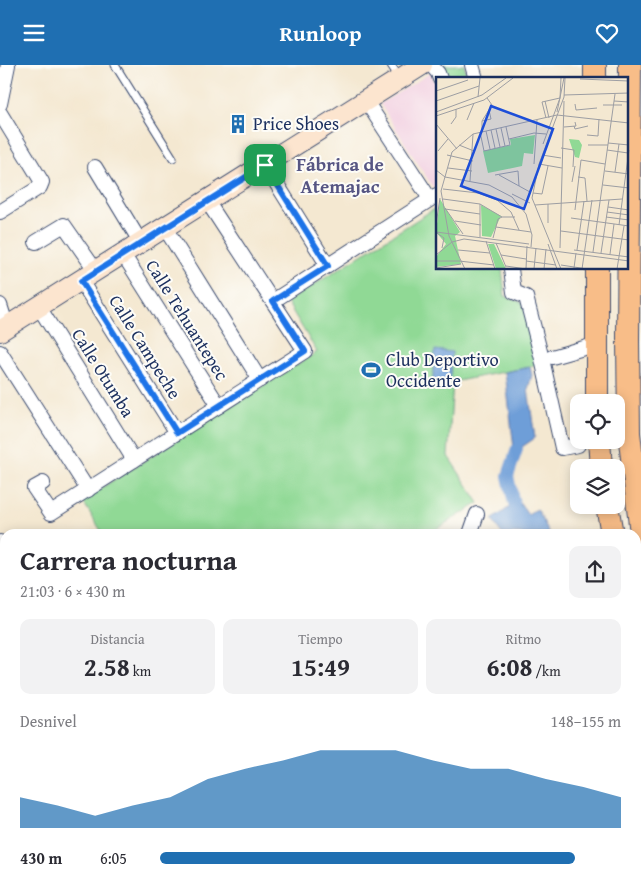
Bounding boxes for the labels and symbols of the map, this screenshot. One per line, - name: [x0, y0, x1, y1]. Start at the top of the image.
- inset map: [436, 77, 628, 270]
- place label: Price Shoes: [253, 110, 339, 137]
- building icon: Price Shoes: [227, 113, 249, 135]
- pin: [244, 144, 286, 186]
- district label: Fábrica de Atemajac: [296, 150, 384, 200]
- street label: Calle Tehuantepec: [139, 254, 235, 385]
- street label: Calle Campeche: [103, 289, 188, 404]
- street label: Calle Otumba: [65, 323, 142, 423]
- place label: Club Deportivo Occidente: [386, 346, 499, 394]
- sports icon: Club Deportivo Occidente: [360, 359, 382, 381]

